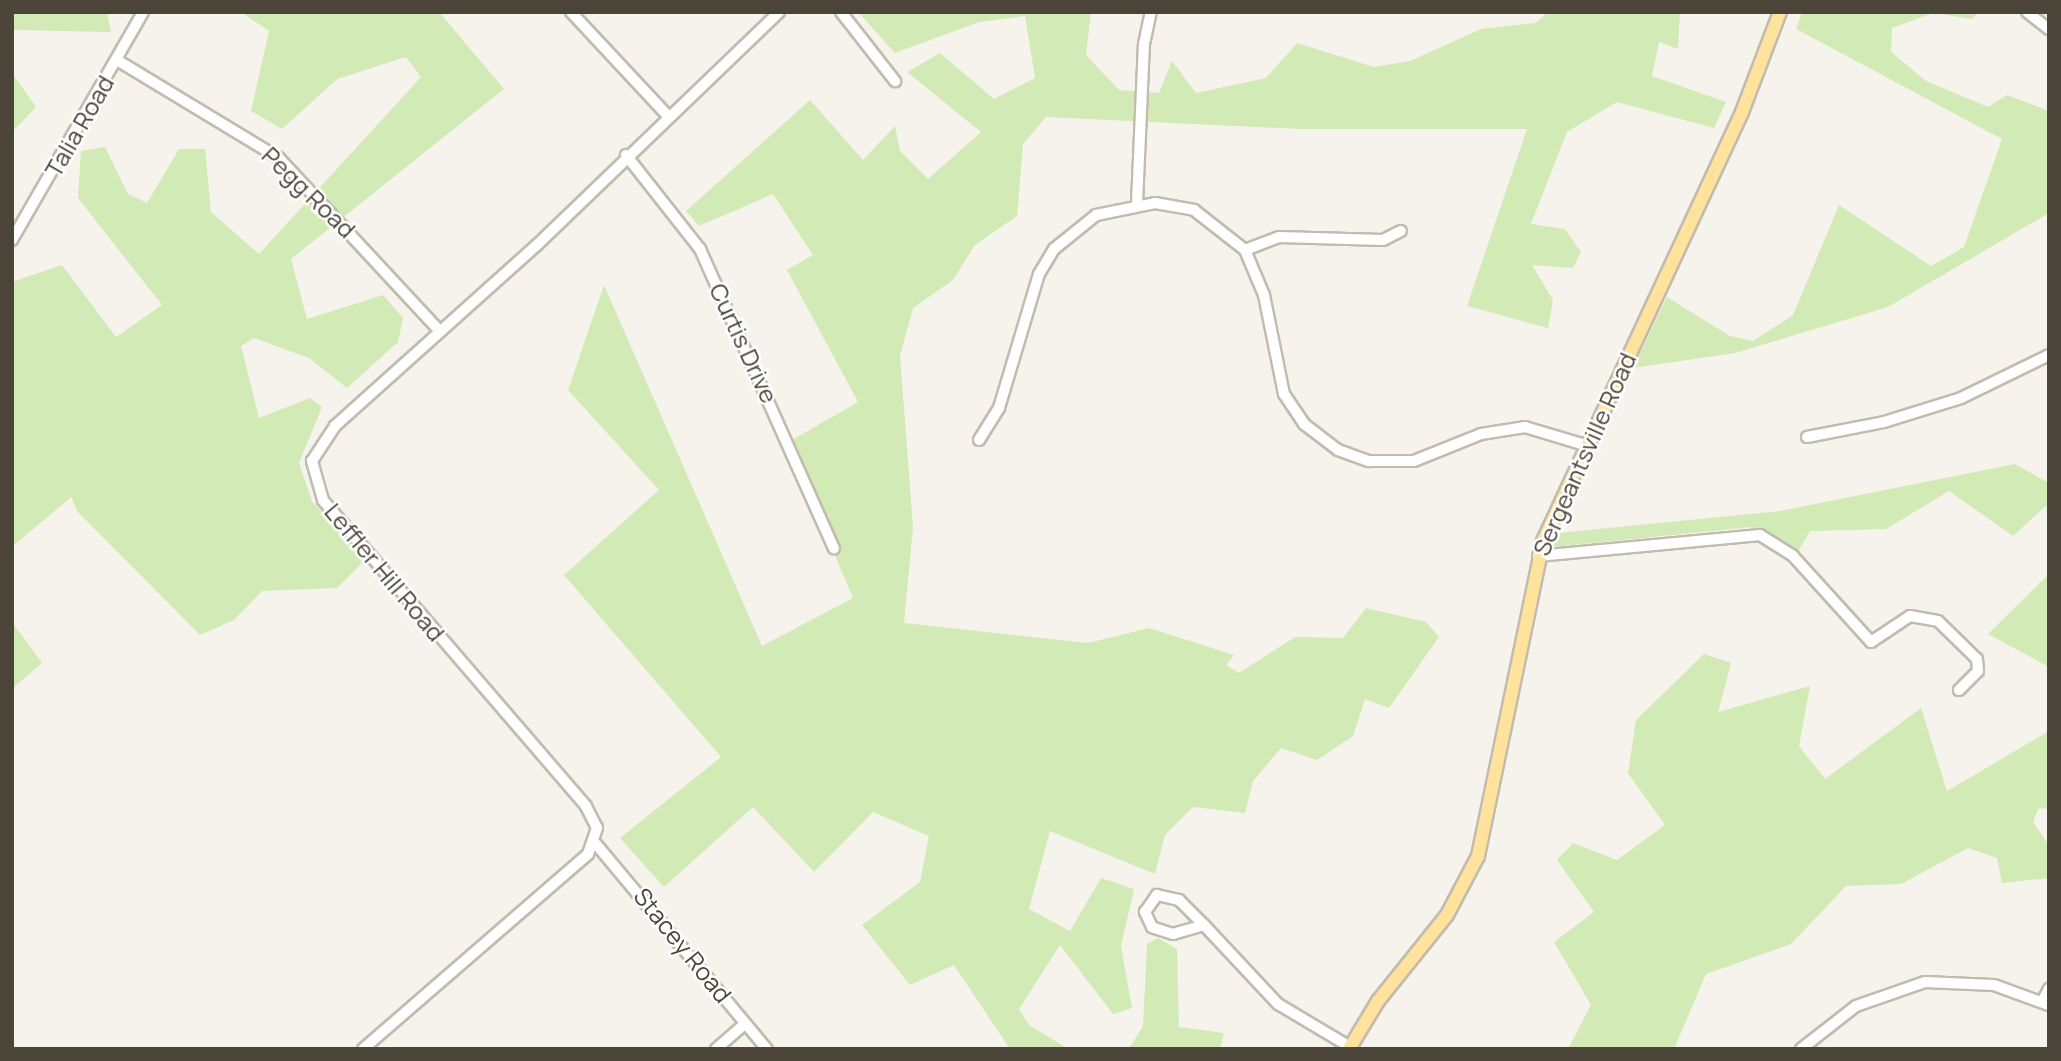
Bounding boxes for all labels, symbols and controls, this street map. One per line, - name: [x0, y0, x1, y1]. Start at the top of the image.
- street label: Talia Road: [38, 70, 120, 182]
- street label: Pegg Road: [256, 140, 362, 244]
- street label: Curtis Drive: [704, 279, 784, 407]
- street label: Sergeantsville Road: [1526, 348, 1642, 560]
- street label: Leffler Hill Road: [319, 497, 451, 647]
- street label: Stacey Road: [628, 882, 738, 1008]

